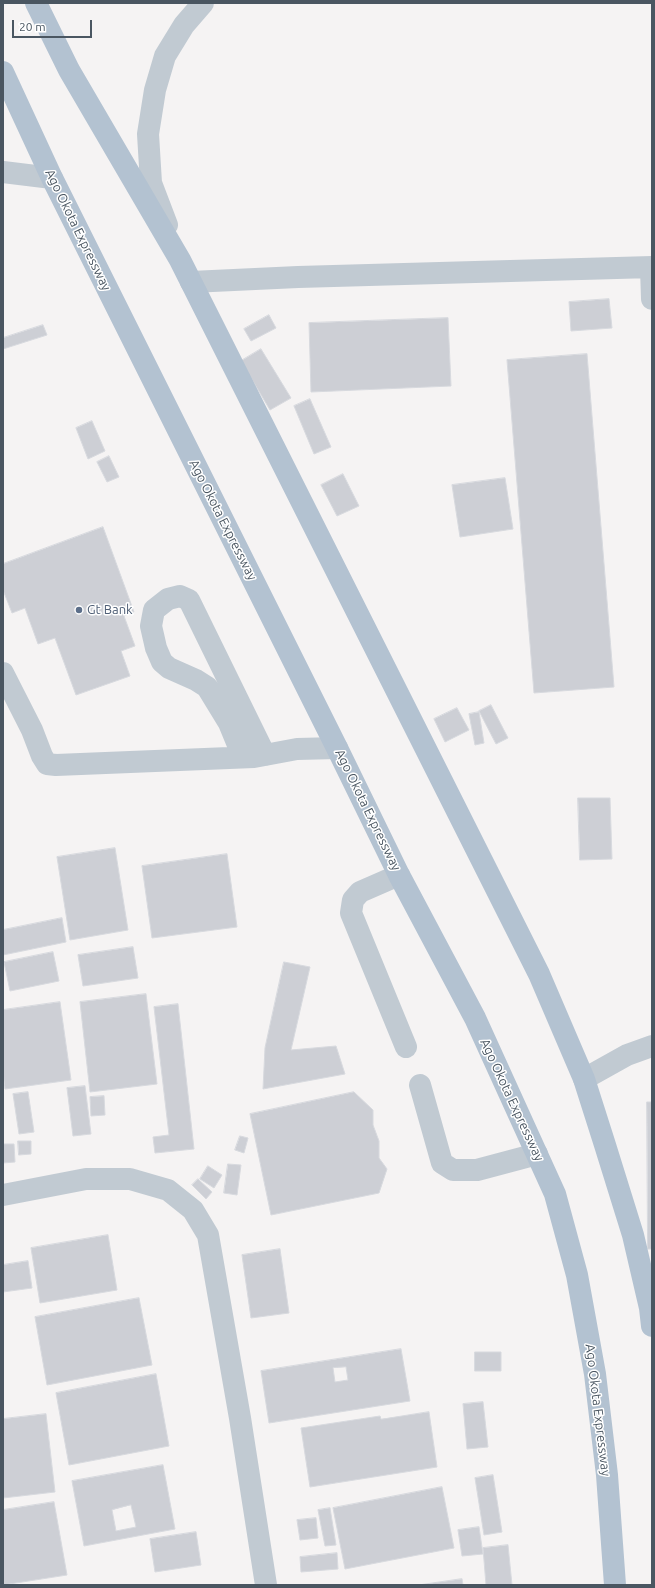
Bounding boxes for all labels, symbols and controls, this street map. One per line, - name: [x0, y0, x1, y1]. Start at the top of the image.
- scale bar: [14, 12, 94, 38]
- text: 20 m: [19, 20, 46, 33]
- street label: Ago Okota Expressway: [42, 167, 114, 293]
- street label: Ago Okota Expressway: [186, 457, 260, 583]
- place label: Gt Bank: [87, 602, 133, 618]
- marker: Gt Bank: [74, 605, 84, 615]
- street label: Ago Okota Expressway: [332, 747, 404, 873]
- street label: Ago Okota Expressway: [477, 1036, 547, 1164]
- street label: Ago Okota Expressway: [582, 1343, 614, 1477]

